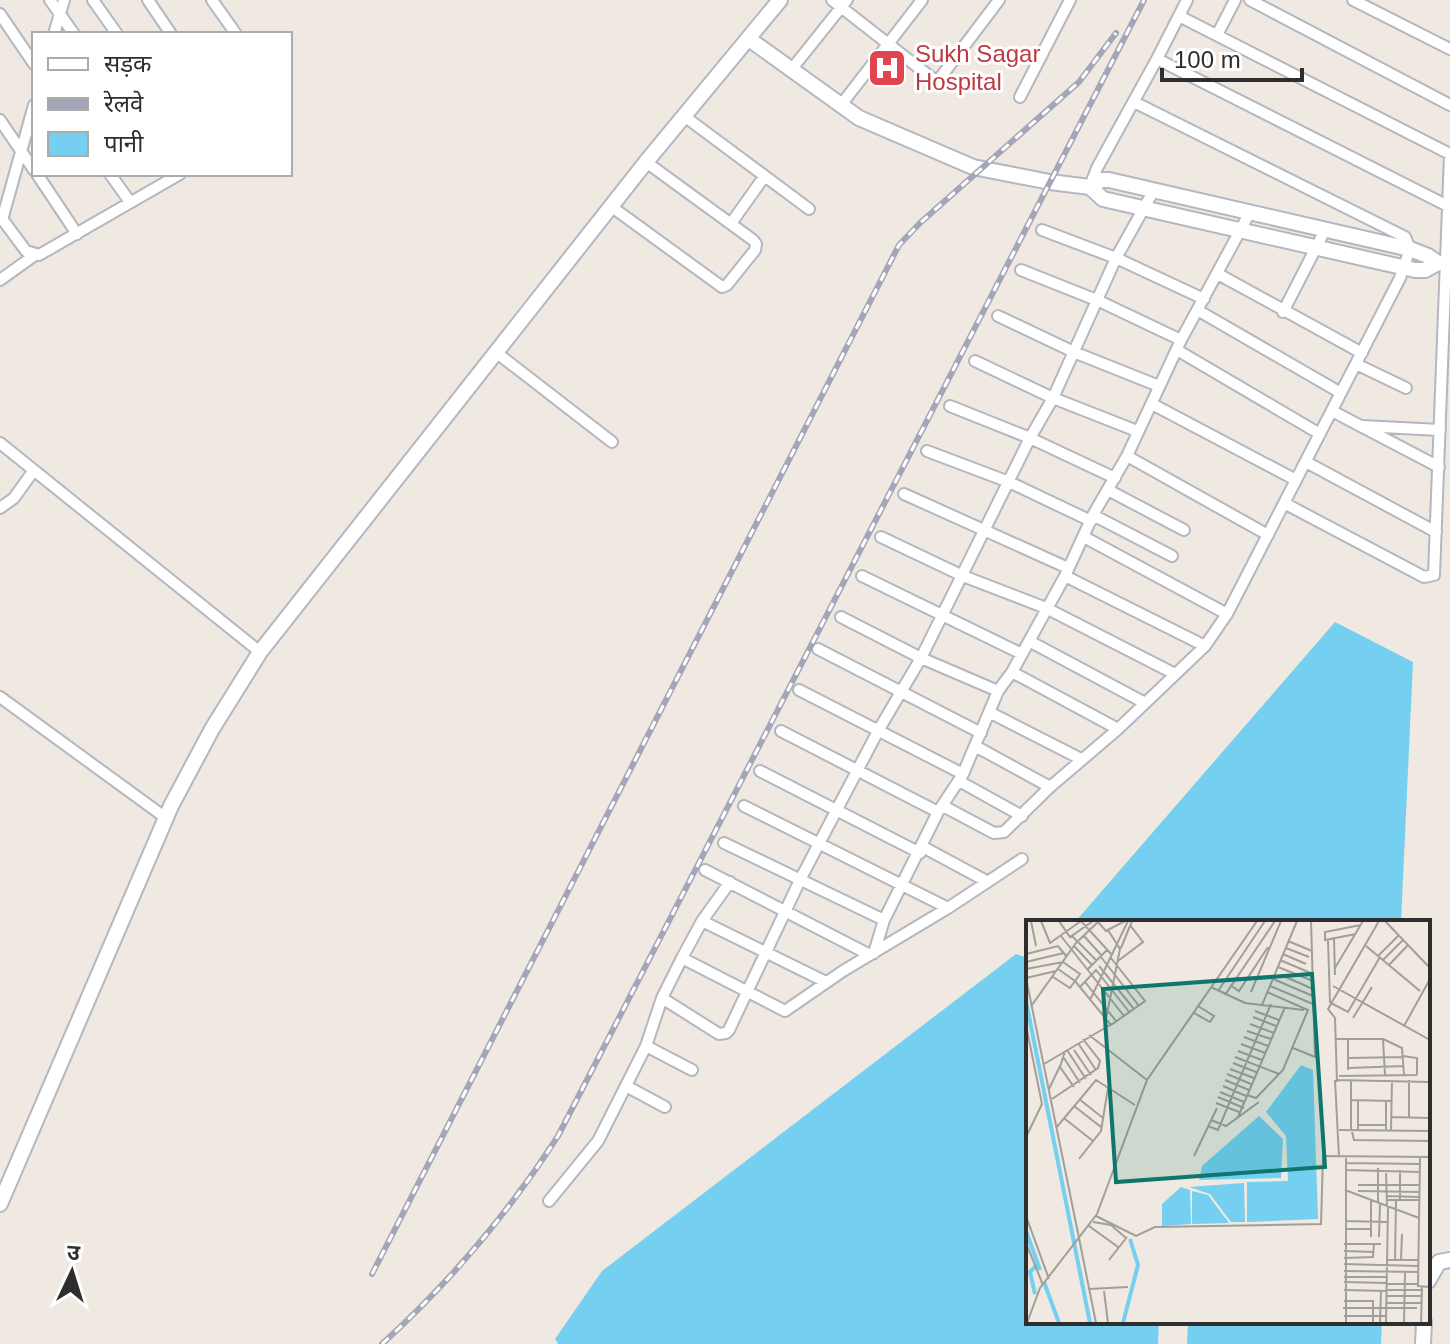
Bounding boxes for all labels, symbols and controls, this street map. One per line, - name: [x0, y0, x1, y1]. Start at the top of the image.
- legend: [32, 32, 292, 176]
- scale bar: [1162, 32, 1302, 82]
- place label: Sukh Sagar Hospital: [915, 40, 1040, 95]
- text: 100 m: [1174, 46, 1241, 73]
- hospital icon: Sukh Sagar Hospital: [866, 47, 908, 89]
- text: सड़क: [104, 50, 152, 77]
- text: रेलवे: [103, 90, 144, 117]
- text: पानी: [104, 130, 144, 157]
- inset map: [1026, 920, 1430, 1324]
- north arrow: [32, 1232, 112, 1312]
- text: उ: [66, 1240, 82, 1266]

